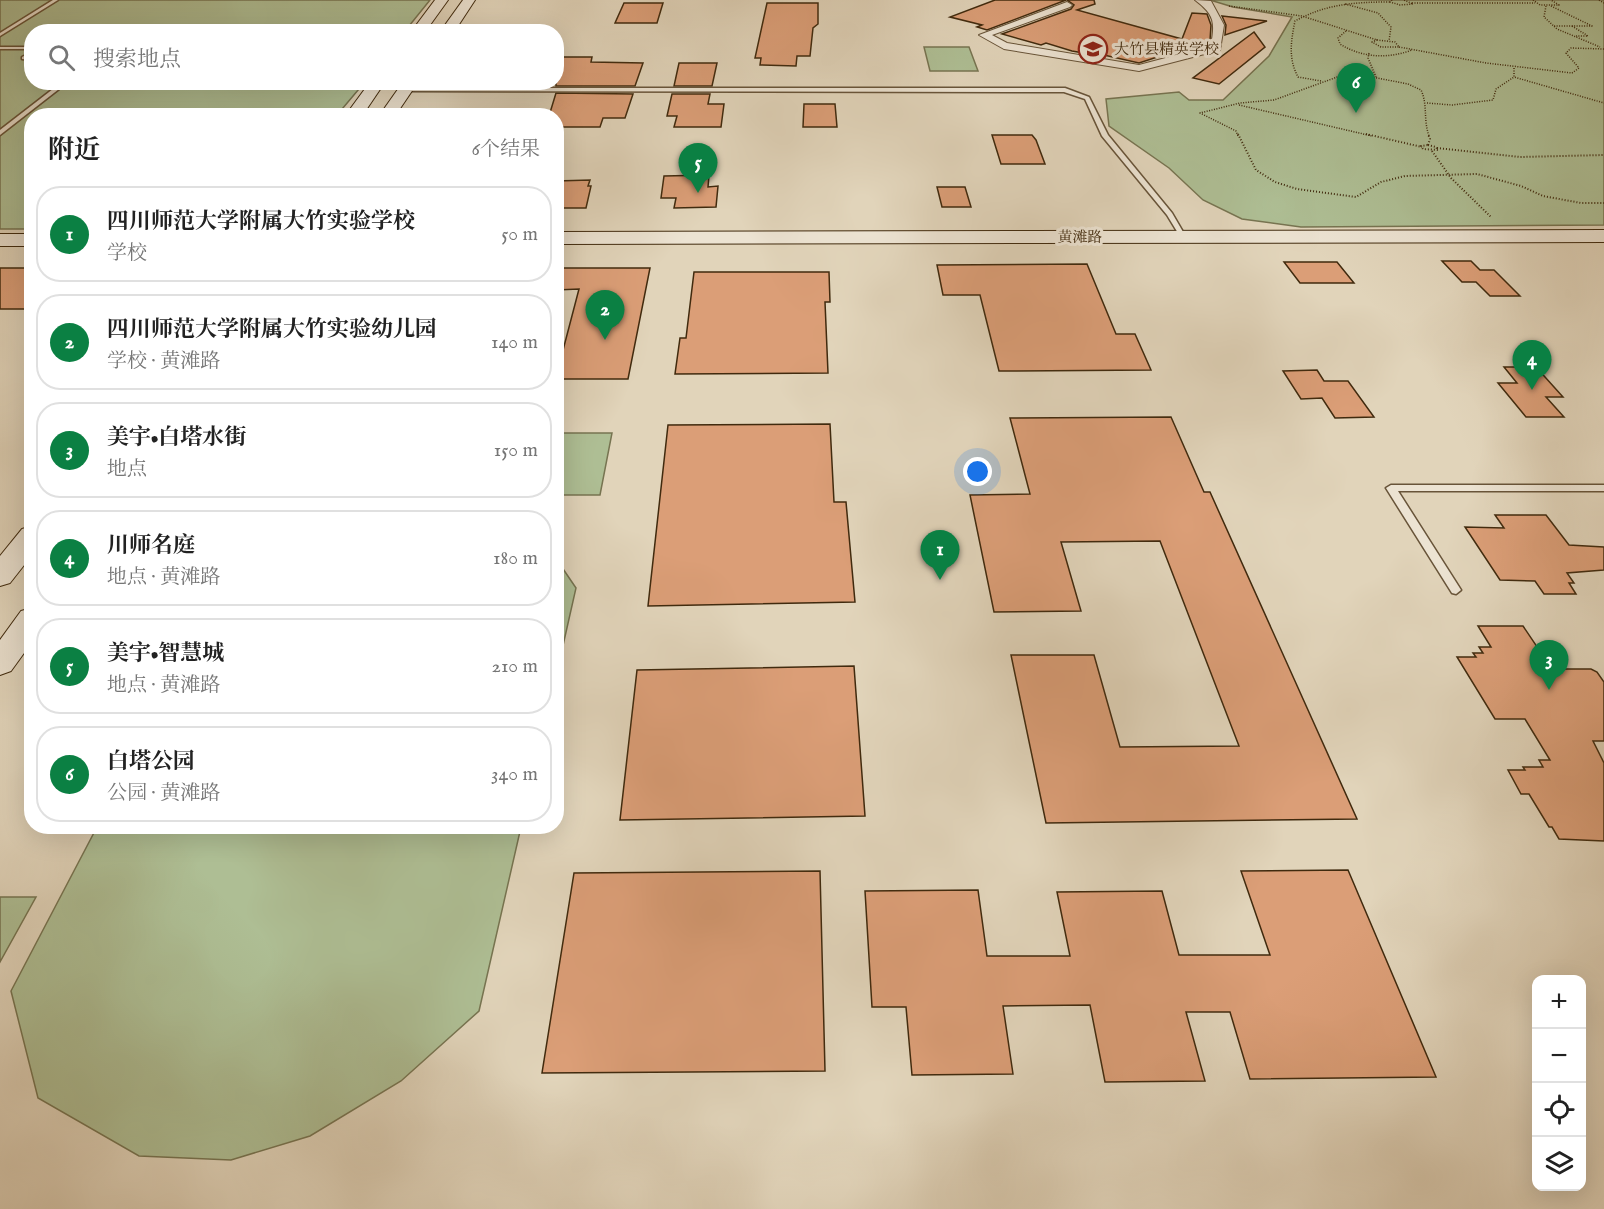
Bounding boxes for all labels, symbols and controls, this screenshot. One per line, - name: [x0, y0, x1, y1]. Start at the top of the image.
- search box: [24, 24, 564, 90]
- school or university icon: 大竹县精英学校: [1077, 33, 1109, 65]
- place label: 大竹县精英学校: [1114, 40, 1219, 59]
- icon: search: [45, 41, 78, 74]
- text: 搜索地点: [93, 46, 181, 74]
- pin: 6: [1336, 63, 1376, 113]
- text: 附近: [48, 134, 100, 167]
- text: 6个结果: [472, 137, 540, 162]
- pin: 5: [678, 144, 718, 193]
- text: 四川师范大学附属大竹实验学校: [107, 208, 415, 236]
- text: 1: [66, 222, 73, 247]
- text: 50 m: [501, 222, 538, 247]
- street label: 黄滩路: [1057, 228, 1103, 247]
- text: 学校: [107, 241, 147, 266]
- pin: 2: [586, 290, 624, 340]
- text: 四川师范大学附属大竹实验幼儿园: [107, 316, 437, 344]
- text: 2: [65, 330, 74, 355]
- text: 140 m: [491, 330, 538, 355]
- pin: 4: [1512, 340, 1552, 390]
- text: 学校 · 黄滩路: [107, 349, 220, 374]
- text: 美宇•白塔水街: [107, 424, 246, 452]
- text: 3: [66, 438, 73, 463]
- text: 150 m: [494, 438, 538, 463]
- text: 地点: [107, 457, 147, 482]
- your location: [963, 457, 992, 486]
- pin: 1: [920, 530, 960, 580]
- text: 川师名庭: [107, 532, 195, 560]
- text: 4: [65, 546, 74, 571]
- text: 180 m: [493, 546, 538, 571]
- text: 地点 · 黄滩路: [107, 565, 220, 590]
- text: 美宇•智慧城: [107, 640, 224, 668]
- pin: 3: [1530, 640, 1568, 690]
- text: 5: [66, 654, 73, 679]
- text: 210 m: [492, 654, 538, 679]
- text: 地点 · 黄滩路: [107, 673, 220, 698]
- text: 白塔公园: [107, 748, 195, 776]
- text: 6: [65, 762, 74, 787]
- text: 340 m: [491, 762, 538, 787]
- text: 公园 · 黄滩路: [107, 781, 220, 806]
- map controls: [1532, 975, 1586, 1191]
- button: +: [1532, 975, 1586, 1029]
- button: −: [1532, 1029, 1586, 1083]
- button: locate: [1532, 1083, 1586, 1137]
- button: layers: [1532, 1137, 1586, 1191]

